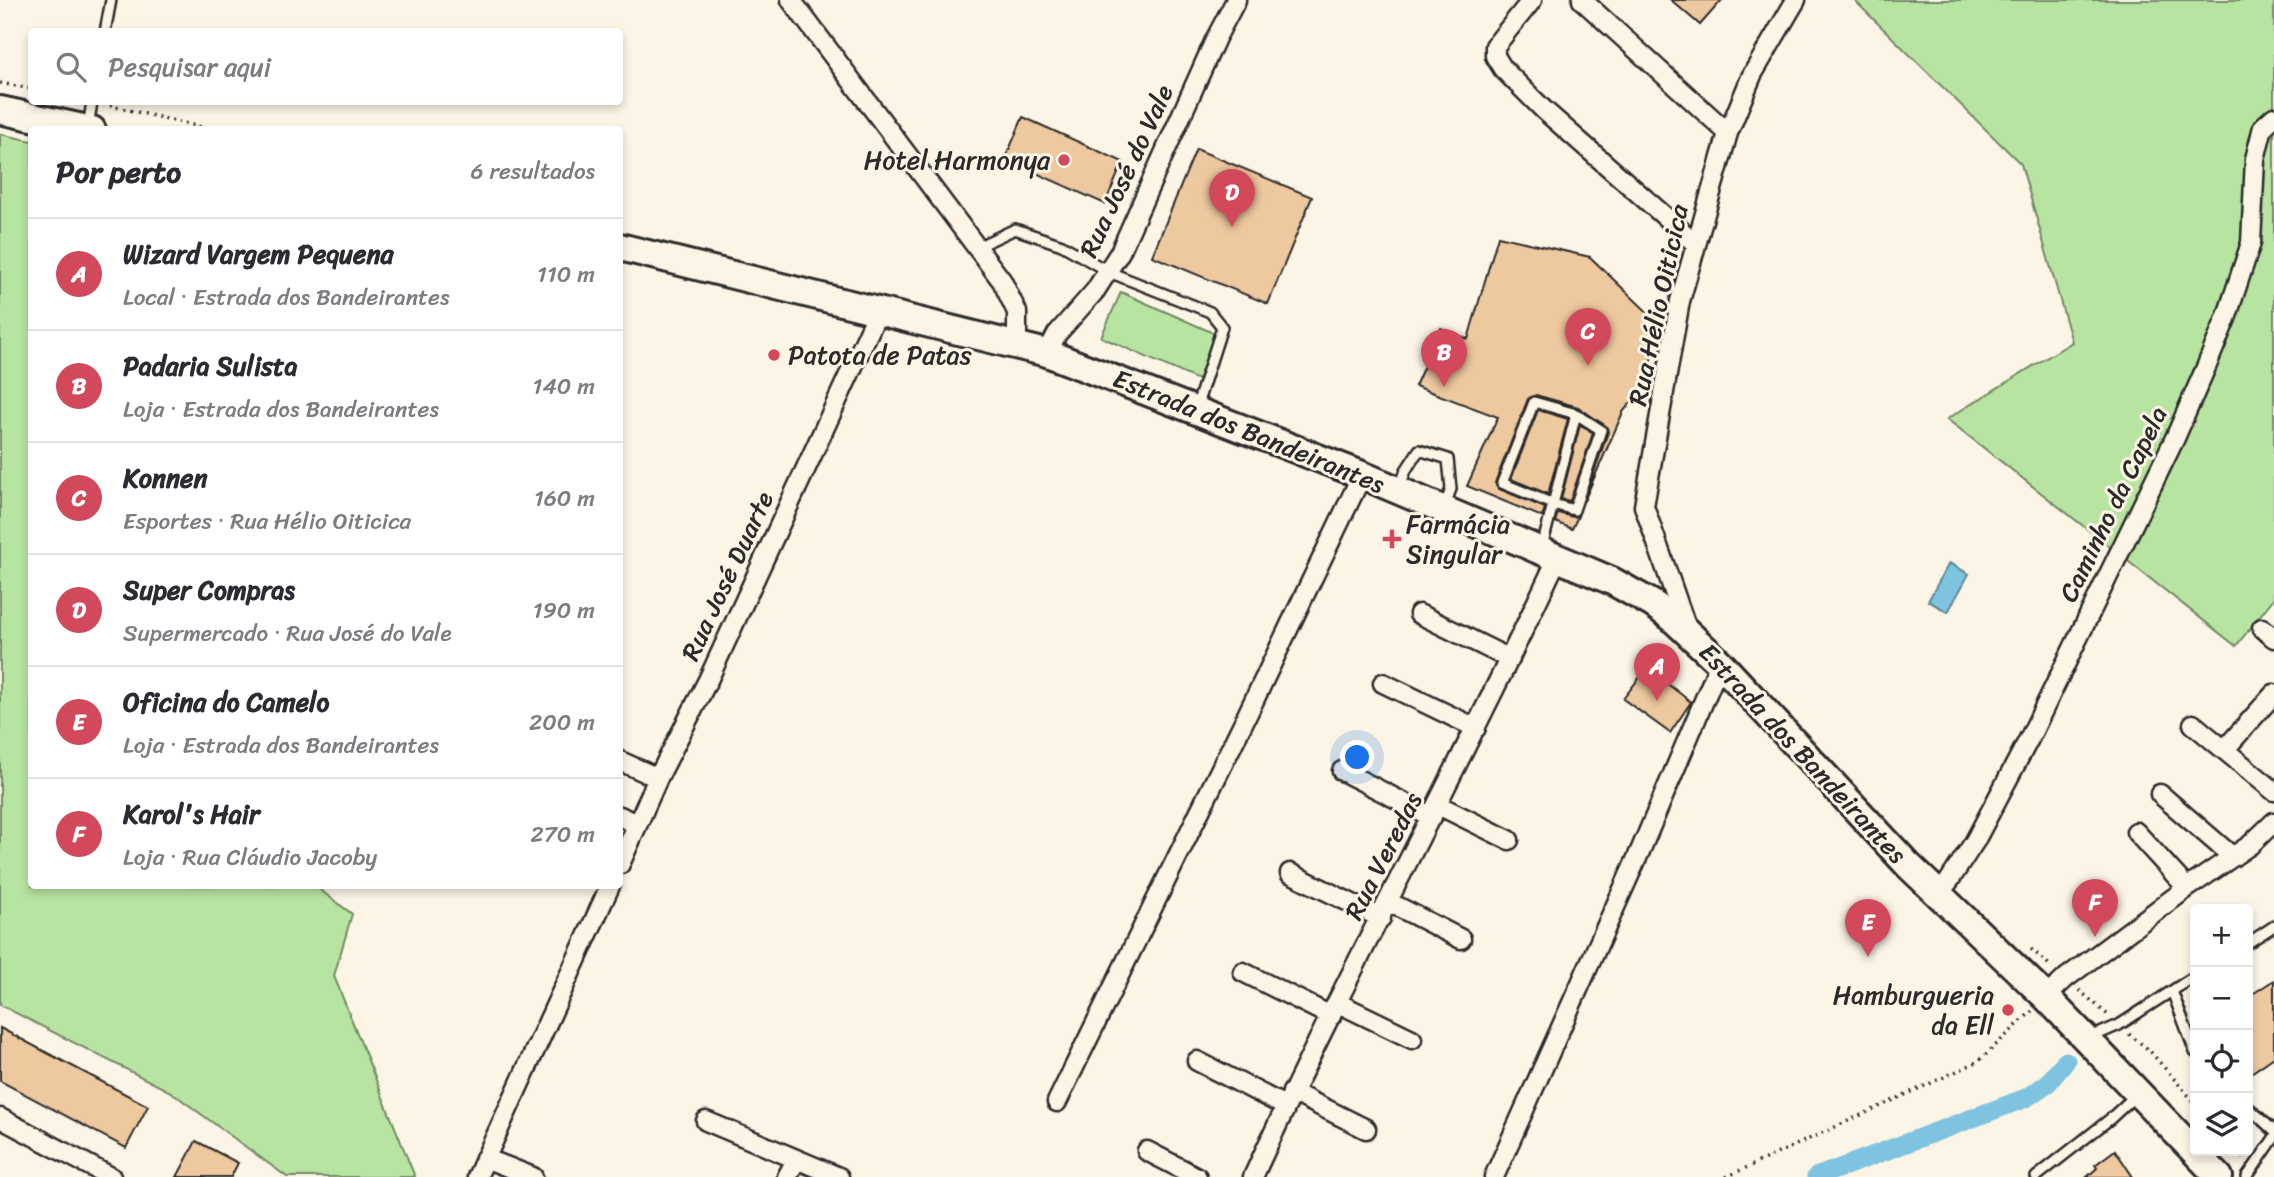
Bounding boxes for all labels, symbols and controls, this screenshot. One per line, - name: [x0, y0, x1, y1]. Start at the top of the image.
- search box: [28, 28, 623, 105]
- text: Pesquisar aqui: [108, 44, 271, 90]
- icon: search: [52, 48, 90, 86]
- street label: Rua José do Vale: [1066, 76, 1187, 265]
- place label: Hotel Harmonya: [864, 137, 1051, 183]
- text: Por perto: [56, 145, 181, 199]
- text: 6 resultados: [470, 151, 595, 192]
- marker: Hotel Harmonya: [1056, 152, 1072, 168]
- pin: D: [1209, 169, 1255, 227]
- street label: Rua Hélio Oiticica: [1614, 199, 1702, 410]
- text: Wizard Vargem Pequena: [123, 231, 393, 277]
- text: A: [71, 254, 87, 295]
- text: 110 m: [537, 254, 595, 295]
- text: Local · Estrada dos Bandeirantes: [123, 277, 449, 318]
- pin: C: [1565, 308, 1611, 366]
- pin: B: [1421, 329, 1467, 387]
- place label: Patota de Patas: [788, 332, 972, 378]
- text: Padaria Sulista: [123, 343, 297, 389]
- marker: Patota de Patas: [766, 347, 782, 363]
- street label: Estrada dos Bandeirantes: [1106, 355, 1392, 507]
- text: B: [72, 366, 86, 407]
- text: 140 m: [533, 366, 595, 407]
- text: Loja · Estrada dos Bandeirantes: [123, 389, 439, 430]
- street label: Caminho da Capela: [2046, 398, 2180, 610]
- text: Konnen: [123, 455, 208, 501]
- text: C: [72, 478, 86, 519]
- text: 160 m: [534, 478, 595, 519]
- street label: Rua José Duarte: [668, 483, 787, 669]
- text: Esportes · Rua Hélio Oiticica: [123, 501, 411, 542]
- place label: Farmácia Singular: [1406, 501, 1510, 577]
- marker: Farmácia Singular: [1384, 531, 1400, 547]
- text: Super Compras: [123, 567, 295, 613]
- text: D: [72, 590, 86, 631]
- text: 190 m: [533, 590, 595, 631]
- text: Supermercado · Rua José do Vale: [123, 613, 452, 654]
- street label: Estrada dos Bandeirantes: [1687, 631, 1919, 875]
- pin: A: [1634, 643, 1680, 701]
- text: Oficina do Camelo: [123, 679, 329, 725]
- text: E: [73, 702, 85, 743]
- text: 200 m: [529, 702, 595, 743]
- text: Loja · Estrada dos Bandeirantes: [123, 725, 439, 766]
- your location: [1340, 740, 1374, 774]
- street label: Rua Veredas: [1331, 783, 1435, 928]
- text: Karol's Hair: [123, 791, 260, 837]
- text: F: [73, 814, 85, 855]
- text: 270 m: [530, 814, 595, 855]
- text: Loja · Rua Cláudio Jacoby: [123, 837, 377, 878]
- pin: F: [2072, 879, 2118, 937]
- pin: E: [1845, 899, 1891, 957]
- map controls: [2190, 904, 2253, 1156]
- button: +: [2190, 904, 2253, 967]
- button: −: [2190, 967, 2253, 1030]
- place label: Hamburgueria da Ell: [1833, 972, 1995, 1048]
- marker: Hamburgueria da Ell: [2000, 1002, 2016, 1018]
- button: locate: [2190, 1030, 2253, 1093]
- button: layers: [2190, 1093, 2253, 1156]

